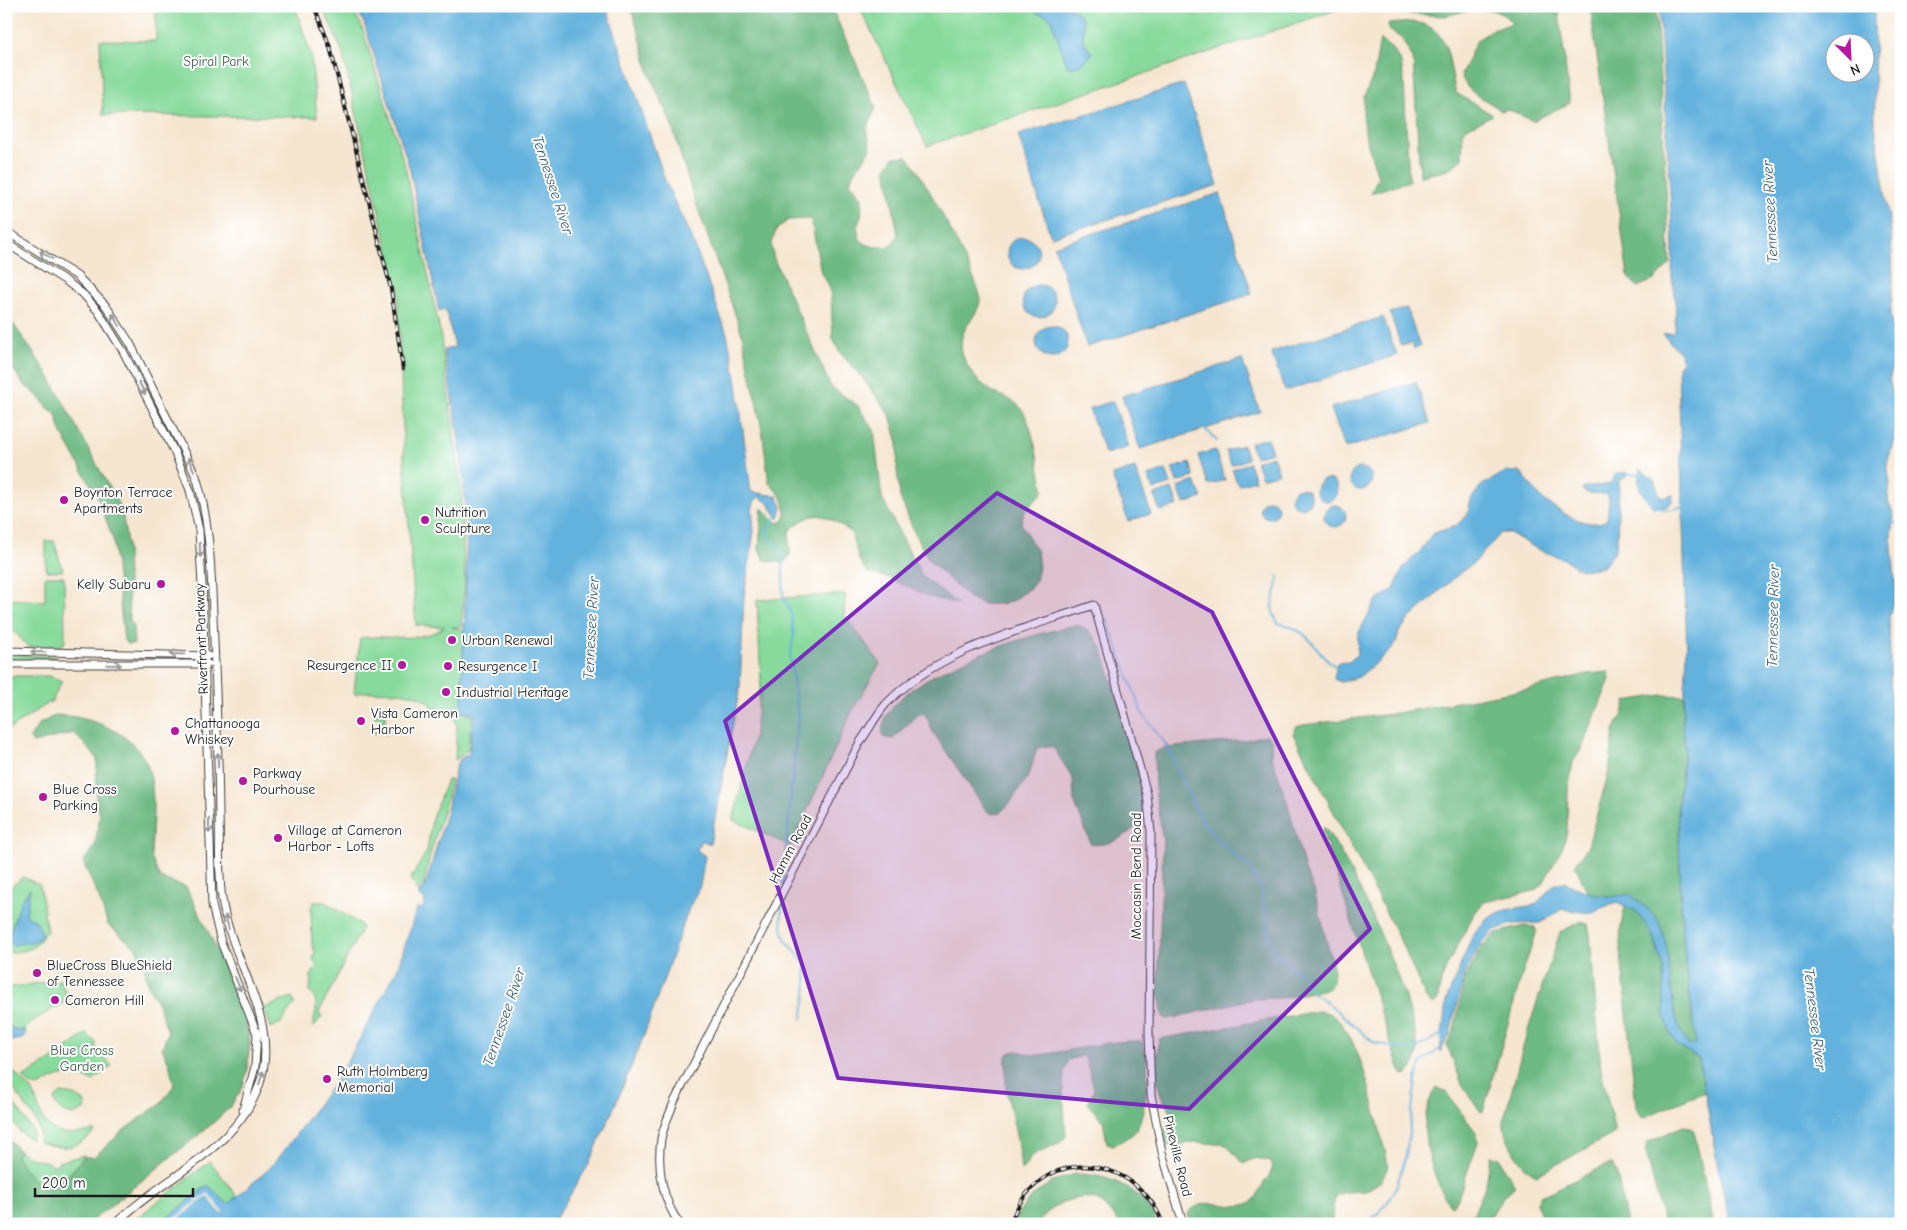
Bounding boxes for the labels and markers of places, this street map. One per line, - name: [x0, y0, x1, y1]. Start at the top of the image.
- place label: Boynton Terrace Apartments: [74, 484, 172, 517]
- marker: Boynton Terrace Apartments: [58, 494, 70, 506]
- place label: Nutrition Sculpture: [435, 504, 490, 537]
- marker: Nutrition Sculpture: [419, 514, 431, 526]
- place label: Kelly Subaru: [77, 576, 151, 593]
- marker: Kelly Subaru: [155, 578, 167, 590]
- place label: Urban Renewal: [462, 632, 553, 649]
- marker: Urban Renewal: [446, 634, 458, 646]
- place label: Resurgence II: [307, 657, 392, 674]
- place label: Resurgence I: [458, 658, 537, 675]
- marker: Resurgence II: [396, 659, 408, 671]
- marker: Resurgence I: [442, 660, 454, 672]
- place label: Industrial Heritage: [456, 684, 568, 701]
- marker: Industrial Heritage: [440, 686, 452, 698]
- place label: Vista Cameron Harbor: [371, 705, 458, 738]
- place label: Chattanooga Whiskey: [185, 715, 260, 748]
- marker: Vista Cameron Harbor: [355, 715, 367, 727]
- marker: Chattanooga Whiskey: [169, 725, 181, 737]
- place label: Parkway Pourhouse: [253, 765, 315, 798]
- marker: Parkway Pourhouse: [237, 775, 249, 787]
- place label: Blue Cross Parking: [53, 781, 117, 814]
- marker: Blue Cross Parking: [37, 791, 49, 803]
- place label: Village at Cameron Harbor - Lofts: [288, 822, 402, 855]
- marker: Village at Cameron Harbor - Lofts: [272, 832, 284, 844]
- place label: BlueCross BlueShield of Tennessee: [47, 957, 172, 990]
- marker: BlueCross BlueShield of Tennessee: [31, 967, 43, 979]
- place label: Cameron Hill: [65, 992, 144, 1009]
- marker: Cameron Hill: [49, 994, 61, 1006]
- place label: Ruth Holmberg Memorial: [337, 1063, 428, 1096]
- marker: Ruth Holmberg Memorial: [321, 1073, 333, 1085]

